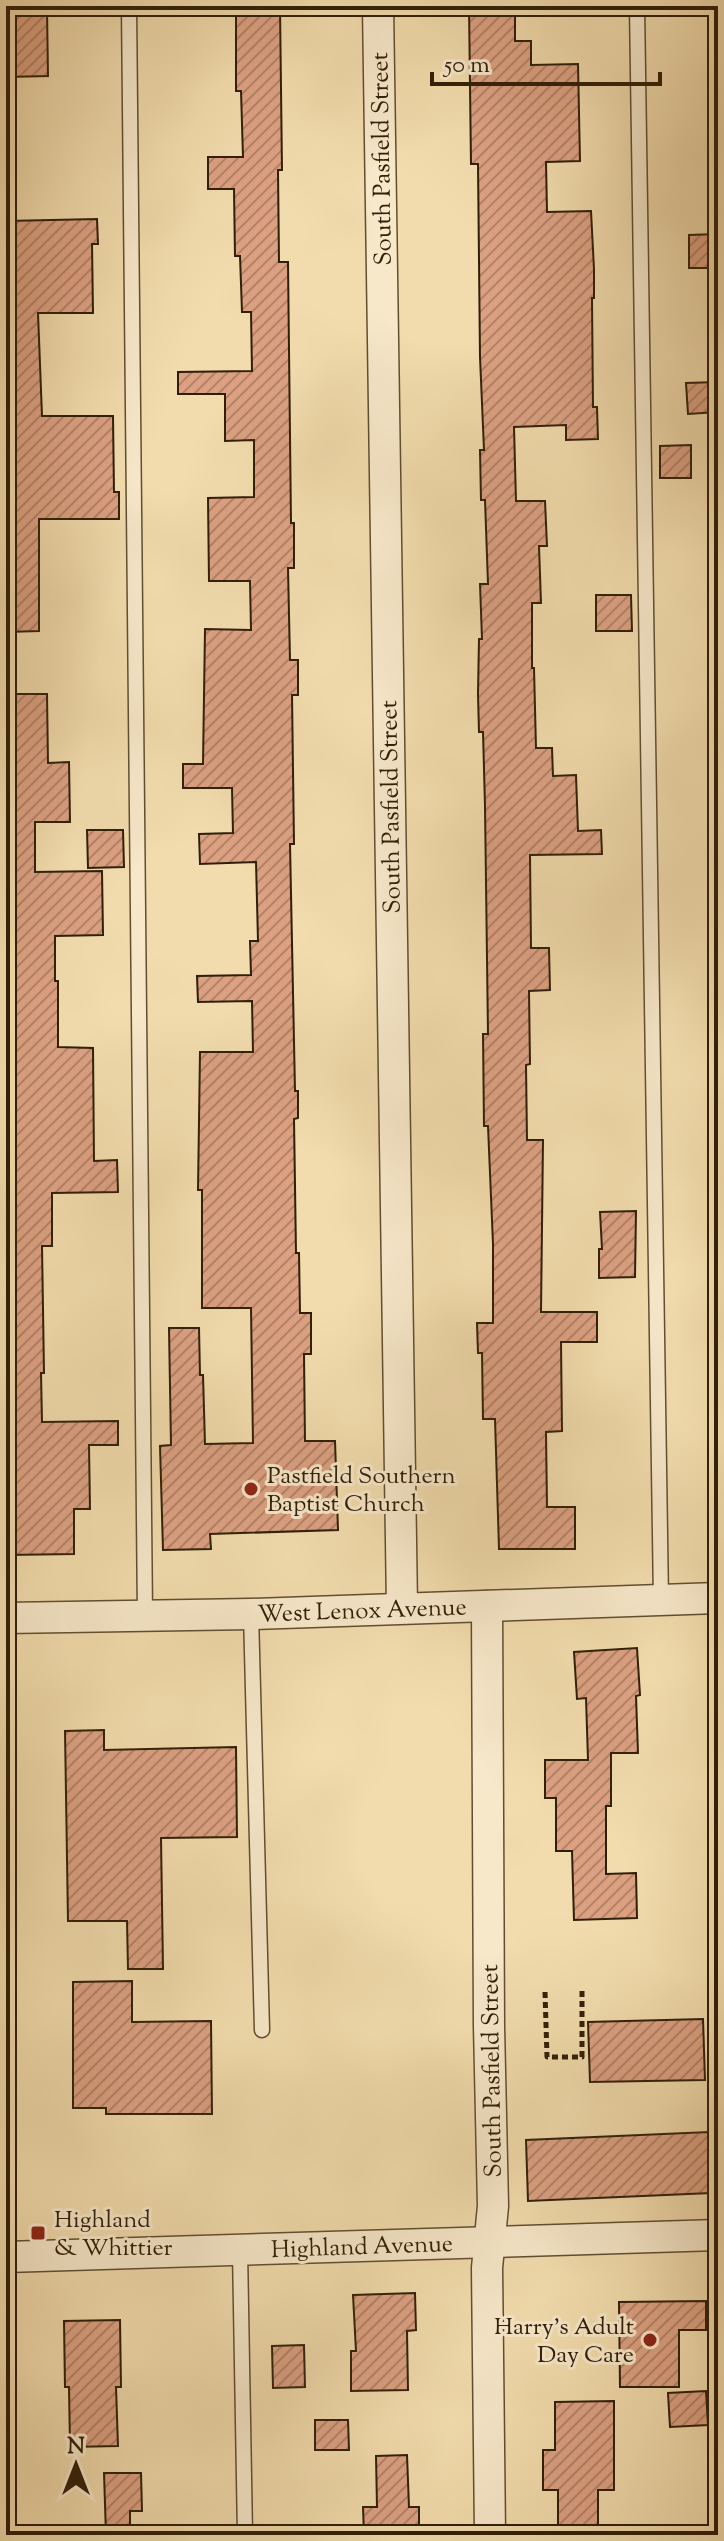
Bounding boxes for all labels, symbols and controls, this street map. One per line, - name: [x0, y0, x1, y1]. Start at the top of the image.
- scale bar: [432, 36, 660, 86]
- text: 50 m: [442, 49, 490, 83]
- street label: South Pasfield Street: [364, 52, 402, 266]
- street label: South Pasfield Street: [373, 700, 411, 914]
- place label: Pastfield Southern Baptist Church: [267, 1460, 456, 1522]
- marker: Pastfield Southern Baptist Church: [242, 1480, 260, 1498]
- street label: West Lenox Avenue: [257, 1591, 467, 1633]
- street label: South Pasfield Street: [474, 1964, 512, 2178]
- place label: Highland & Whittier: [54, 2204, 173, 2266]
- marker: Highland & Whittier: [29, 2224, 47, 2242]
- street label: Highland Avenue: [271, 2228, 454, 2268]
- place label: Harry's Adult Day Care: [494, 2311, 634, 2373]
- marker: Harry's Adult Day Care: [641, 2331, 659, 2349]
- north arrow: [36, 2425, 116, 2505]
- text: N: [67, 2432, 85, 2464]

